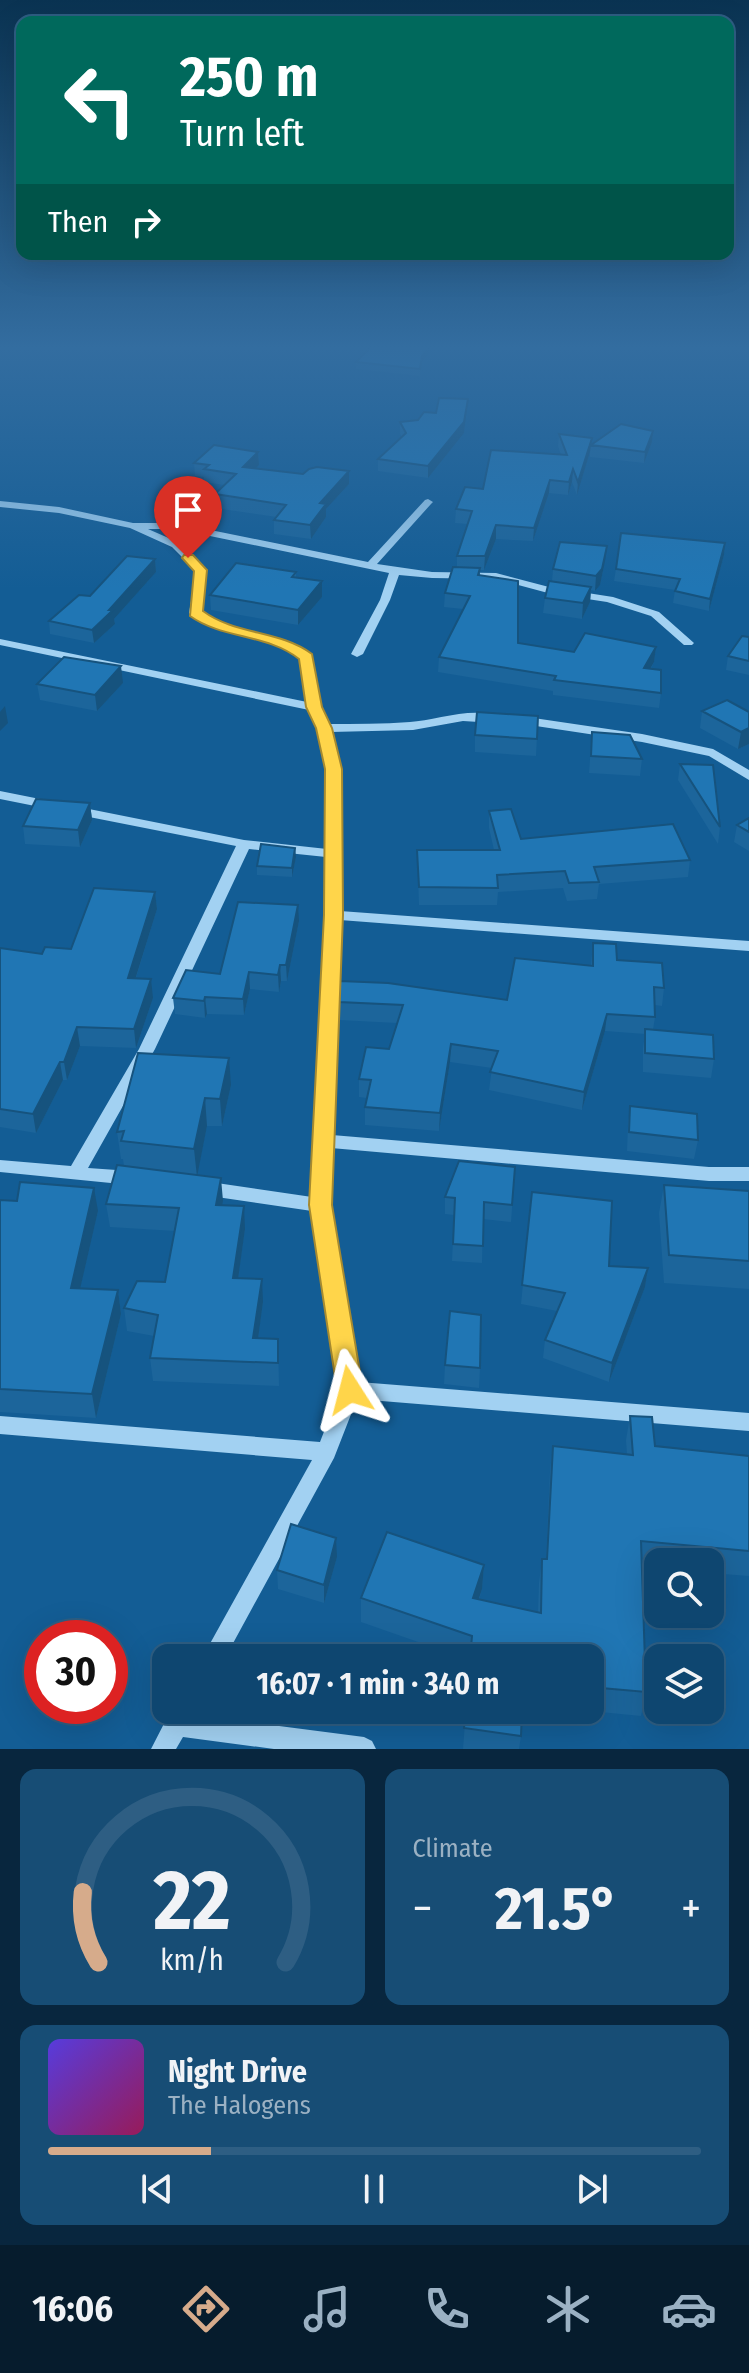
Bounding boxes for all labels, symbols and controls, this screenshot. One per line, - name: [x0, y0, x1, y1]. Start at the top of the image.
- text: 250 m: [180, 44, 318, 111]
- icon: left: [48, 48, 152, 152]
- text: Turn left: [180, 112, 304, 156]
- icon: right: [124, 200, 168, 244]
- text: Then: [48, 204, 108, 240]
- pin: [154, 476, 222, 558]
- icon: arrive: [166, 488, 210, 532]
- position arrow: [308, 1348, 392, 1432]
- map controls: [644, 1548, 724, 1724]
- button: search: [644, 1548, 724, 1628]
- speed limit sign: 30: [24, 1620, 128, 1724]
- button: layers: [644, 1644, 724, 1724]
- text: 16:07 · 1 min · 340 m: [257, 1666, 499, 1702]
- text: Climate: [413, 1833, 493, 1864]
- text: 22: [153, 1851, 231, 1951]
- text: 21.5°: [495, 1873, 618, 1945]
- text: −: [413, 1882, 432, 1935]
- text: +: [681, 1882, 701, 1935]
- text: km/h: [160, 1943, 224, 1978]
- text: Night Drive: [168, 2054, 307, 2090]
- text: The Halogens: [168, 2090, 311, 2121]
- icon: previous: [135, 2167, 179, 2211]
- icon: pause: [352, 2167, 396, 2211]
- icon: next: [570, 2167, 614, 2211]
- icon: directions: [178, 2281, 234, 2337]
- icon: music: [299, 2281, 355, 2337]
- icon: phone: [419, 2281, 475, 2337]
- icon: climate: [540, 2281, 596, 2337]
- icon: car: [661, 2281, 717, 2337]
- text: 16:06: [32, 2287, 113, 2331]

